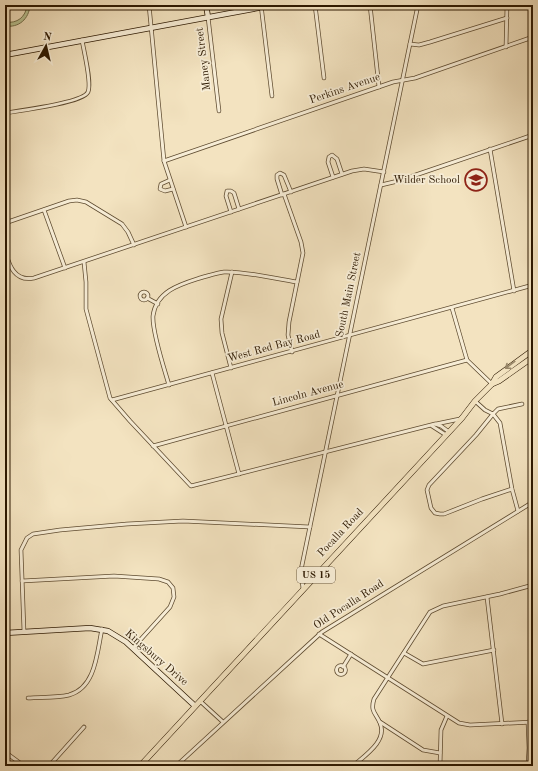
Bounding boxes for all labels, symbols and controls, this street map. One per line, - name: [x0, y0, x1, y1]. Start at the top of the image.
- north arrow: [26, 26, 66, 66]
- street label: Maney Street: [195, 27, 213, 91]
- text: N: [42, 32, 53, 44]
- street label: Perkins Avenue: [308, 72, 382, 106]
- school or university icon: Wilder School: [463, 167, 489, 193]
- place label: Wilder School: [393, 175, 460, 186]
- street label: South Main Street: [335, 251, 363, 339]
- street label: West Red Bay Road: [226, 329, 322, 365]
- one-way arrow: [505, 361, 516, 369]
- street label: Lincoln Avenue: [271, 379, 345, 409]
- street label: Pocalla Road: [316, 507, 366, 559]
- road number: US 15: [297, 567, 335, 583]
- street label: Old Pocalla Road: [312, 578, 386, 632]
- street label: Kingsbury Drive: [122, 628, 190, 688]

